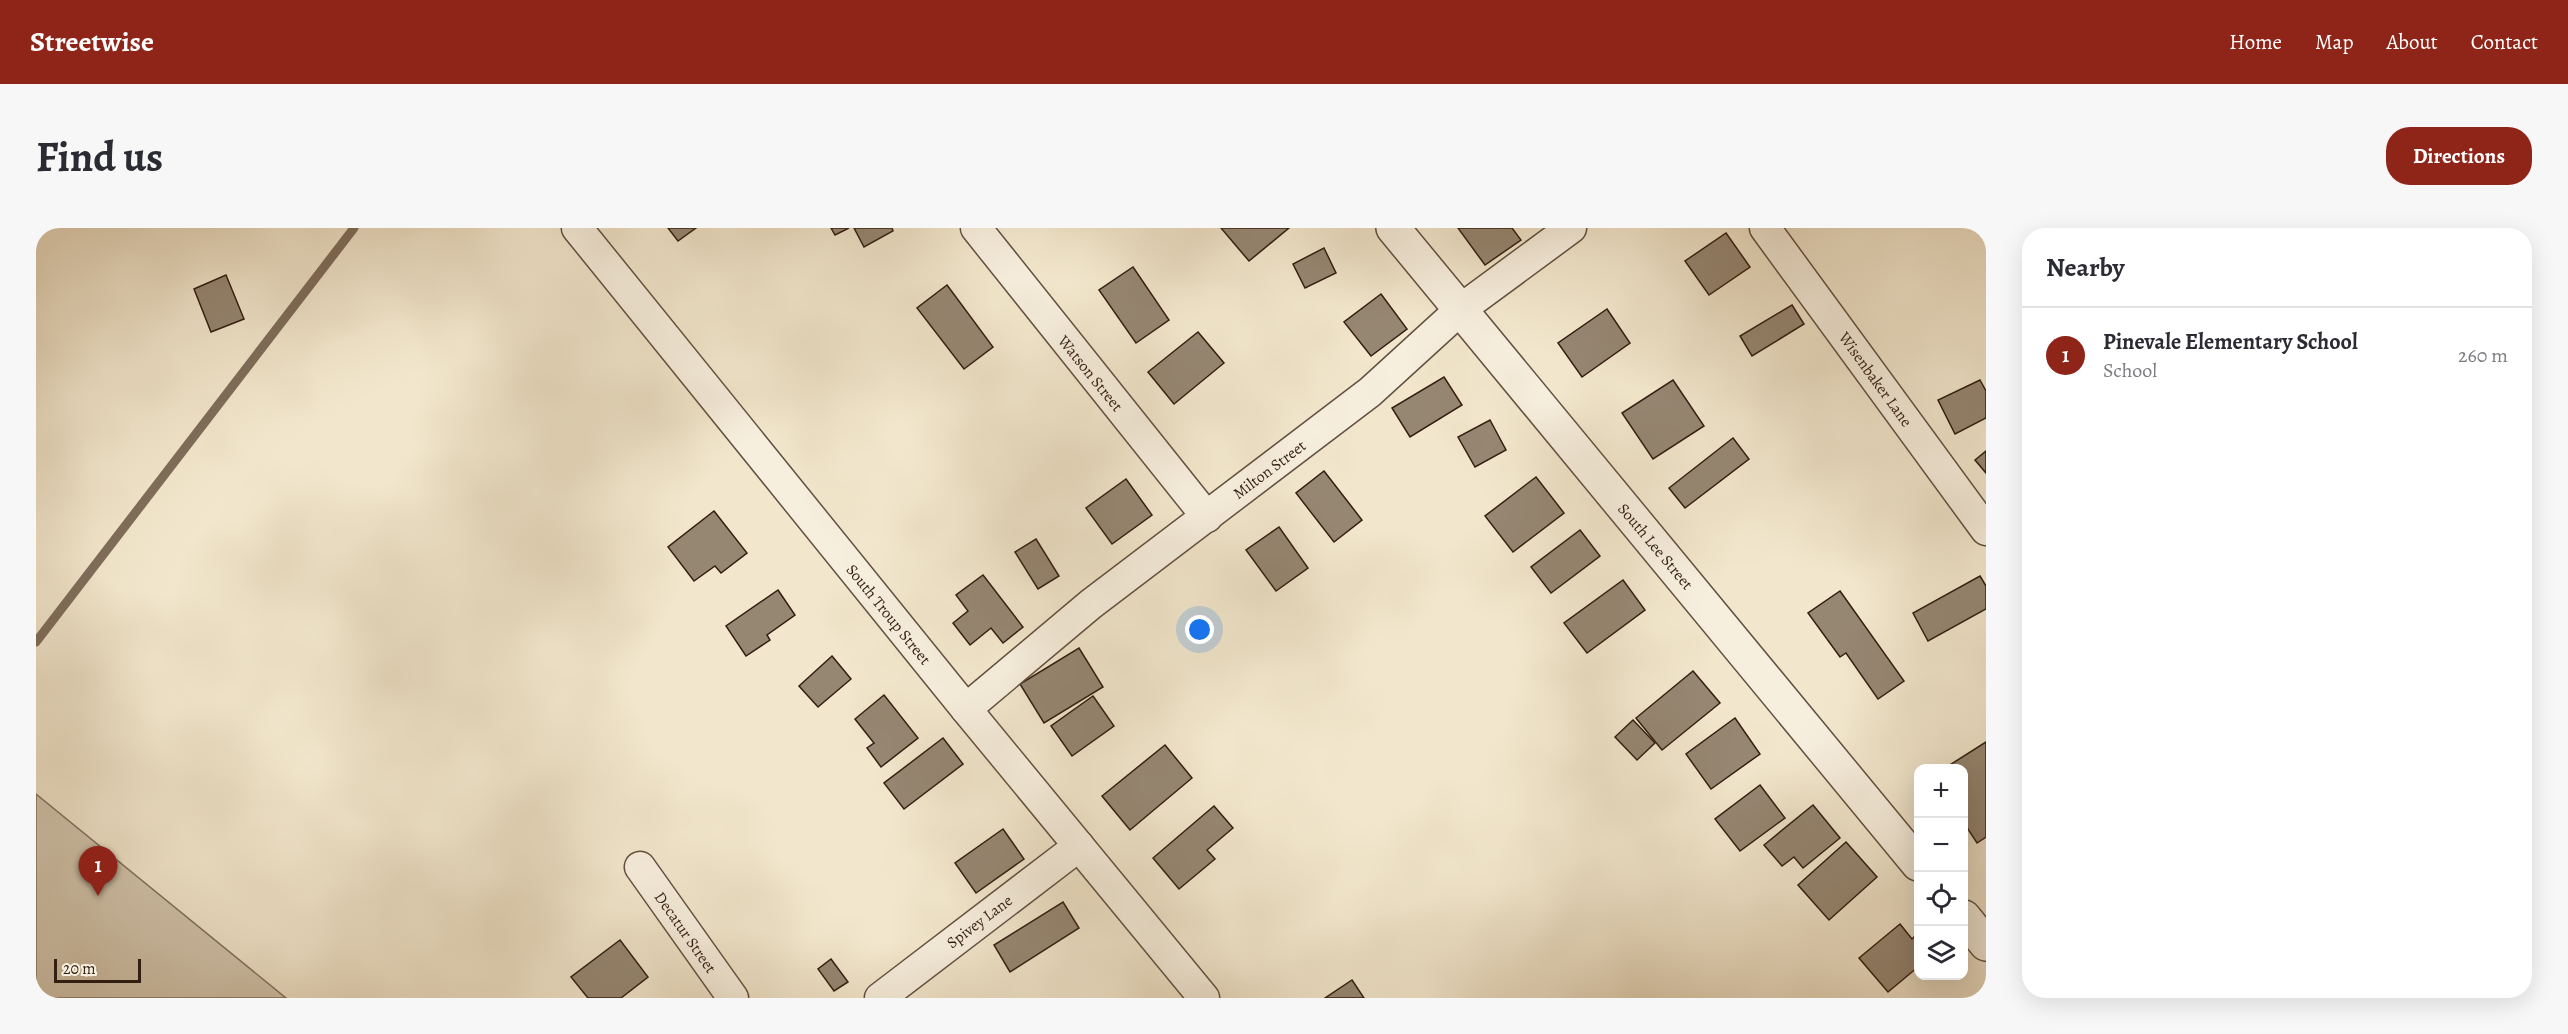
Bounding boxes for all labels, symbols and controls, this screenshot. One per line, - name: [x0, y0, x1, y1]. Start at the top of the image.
- text: Streetwise: [30, 23, 154, 61]
- text: Home: [2229, 28, 2282, 56]
- text: Map: [2315, 28, 2353, 56]
- text: About: [2386, 28, 2438, 56]
- text: Contact: [2471, 28, 2538, 56]
- button: Directions: [2386, 127, 2532, 185]
- text: Find us: [36, 128, 163, 185]
- text: Nearby: [2046, 250, 2125, 285]
- street label: Wisenbaker Lane: [1833, 327, 1917, 431]
- text: Pinevale Elementary School: [2103, 327, 2358, 357]
- street label: Watson Street: [1052, 330, 1128, 416]
- text: 1: [2062, 342, 2069, 369]
- text: 260 m: [2458, 342, 2508, 369]
- text: School: [2103, 357, 2157, 384]
- street label: Milton Street: [1229, 435, 1311, 505]
- street label: South Lee Street: [1612, 499, 1698, 595]
- street label: South Troup Street: [841, 560, 936, 670]
- your location: [1185, 615, 1214, 644]
- map controls: [1914, 764, 1968, 980]
- button: +: [1914, 764, 1968, 818]
- button: −: [1914, 818, 1968, 872]
- pin: 1: [78, 846, 118, 896]
- button: locate: [1914, 872, 1968, 926]
- street label: Decatur Street: [649, 887, 721, 978]
- street label: Spivey Lane: [942, 890, 1017, 954]
- button: layers: [1914, 926, 1968, 980]
- scale bar: [54, 956, 141, 984]
- text: 20 m: [63, 958, 96, 980]

